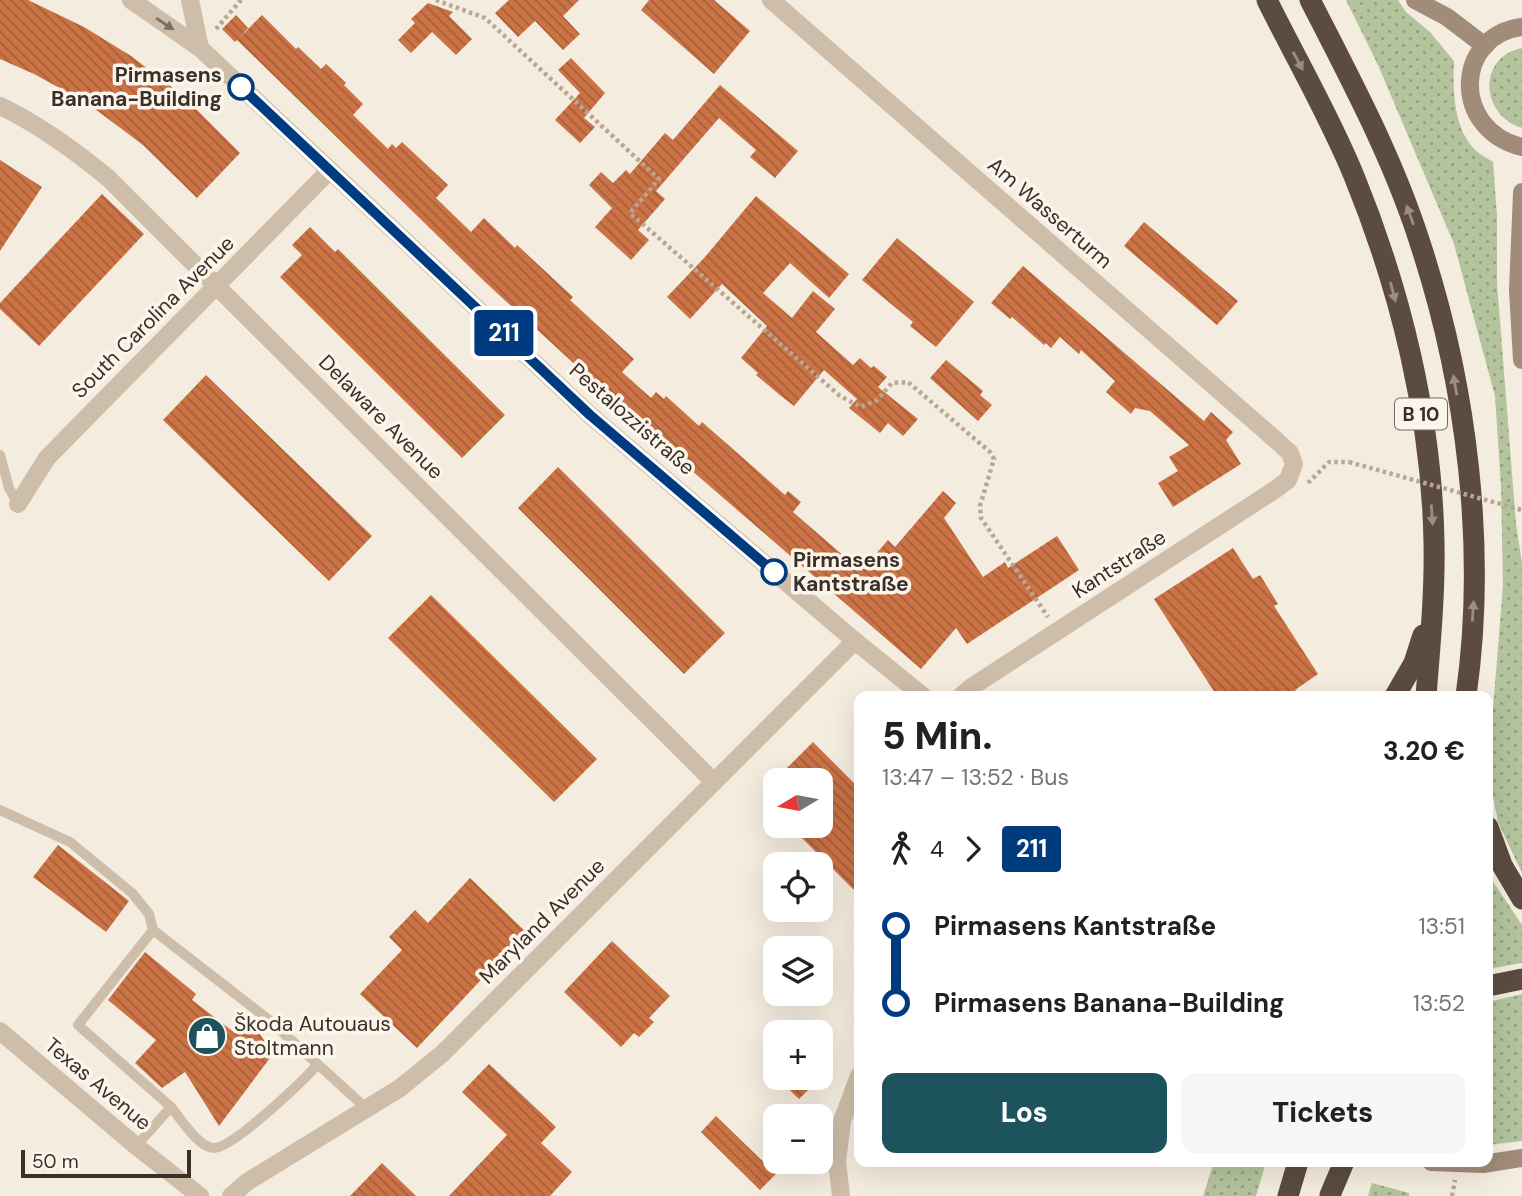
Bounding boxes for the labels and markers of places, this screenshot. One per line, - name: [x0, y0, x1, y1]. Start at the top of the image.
- place label: Pirmasens Banana-Building: [51, 61, 222, 113]
- marker: Pirmasens Banana-Building: [228, 74, 254, 100]
- place label: Pirmasens Kantstraße: [793, 546, 909, 598]
- marker: Pirmasens Kantstraße: [761, 559, 787, 585]
- place label: Škoda Autouaus Stoltmann: [234, 1010, 391, 1062]
- shop icon: Škoda Autouaus Stoltmann: [186, 1015, 228, 1057]

